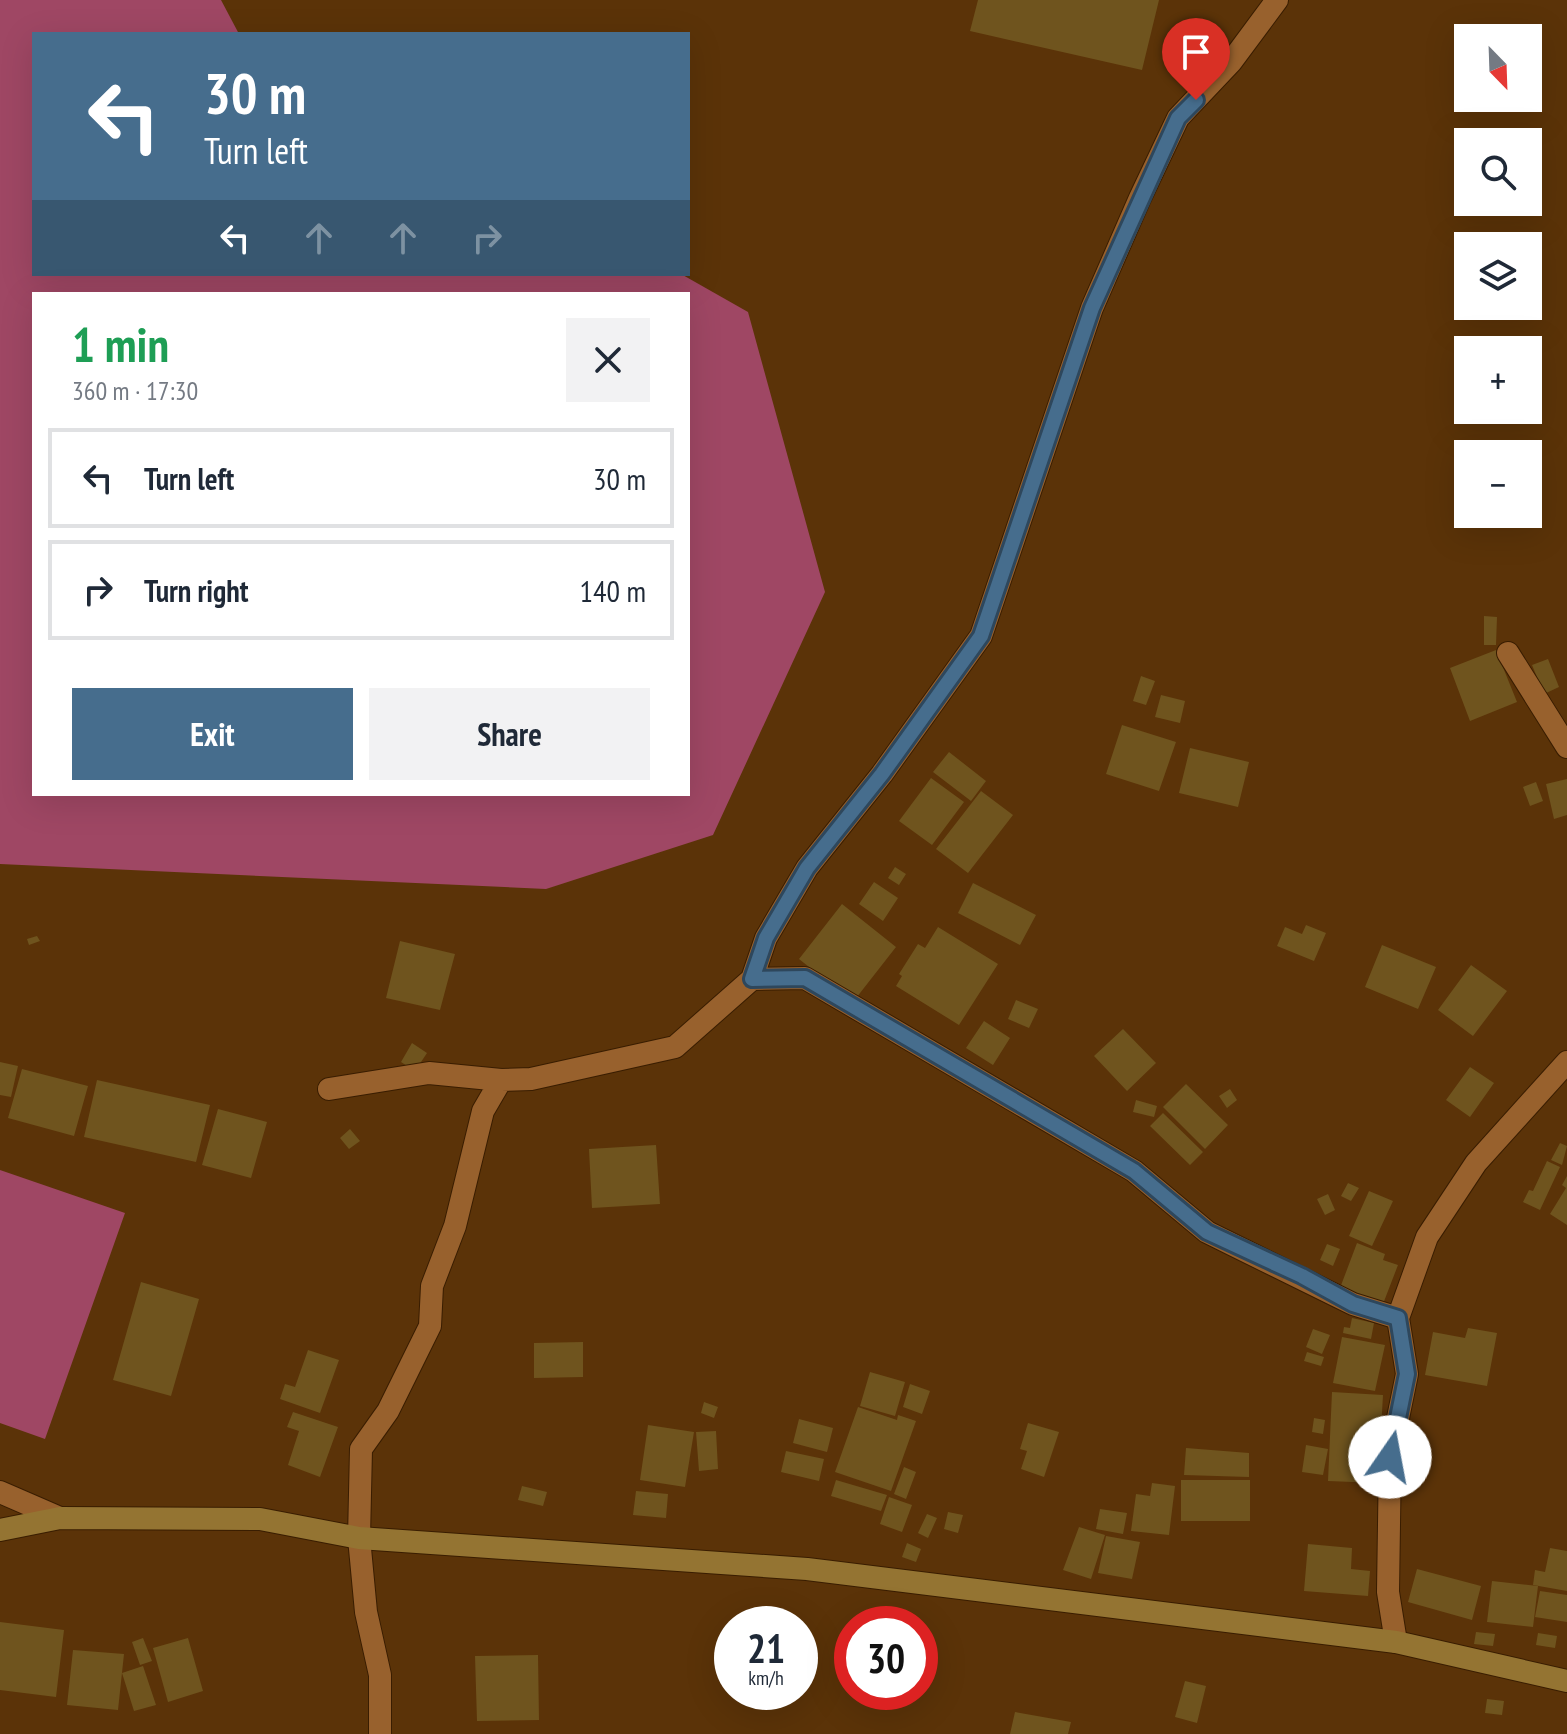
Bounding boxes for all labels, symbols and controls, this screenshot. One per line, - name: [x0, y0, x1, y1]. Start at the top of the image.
- pin: [1162, 18, 1230, 100]
- north arrow: [1454, 24, 1542, 112]
- map controls: [1454, 24, 1542, 528]
- icon: arrive: [1174, 30, 1218, 74]
- text: 30 m: [204, 57, 306, 129]
- icon: left: [72, 64, 176, 168]
- text: Turn left: [204, 127, 308, 174]
- button: search: [1454, 128, 1542, 216]
- icon: left: [213, 216, 257, 260]
- icon: ahead: [297, 216, 341, 260]
- icon: ahead: [381, 216, 425, 260]
- icon: right: [465, 216, 509, 260]
- button: layers: [1454, 232, 1542, 320]
- text: 1 min: [72, 313, 169, 375]
- button: close: [566, 318, 650, 402]
- button: +: [1454, 336, 1542, 424]
- text: 360 m · 17:30: [72, 374, 198, 407]
- button: −: [1454, 440, 1542, 528]
- icon: left: [76, 456, 120, 500]
- text: Turn left: [144, 459, 234, 498]
- text: 30 m: [593, 459, 646, 498]
- icon: right: [76, 568, 120, 612]
- text: Turn right: [144, 571, 248, 610]
- text: 140 m: [580, 571, 646, 610]
- button: Exit: [72, 688, 353, 780]
- button: Share: [369, 688, 650, 780]
- position arrow: [1348, 1415, 1432, 1499]
- speed limit sign: 30: [834, 1606, 938, 1710]
- text: 21: [747, 1622, 785, 1674]
- text: km/h: [748, 1665, 784, 1691]

